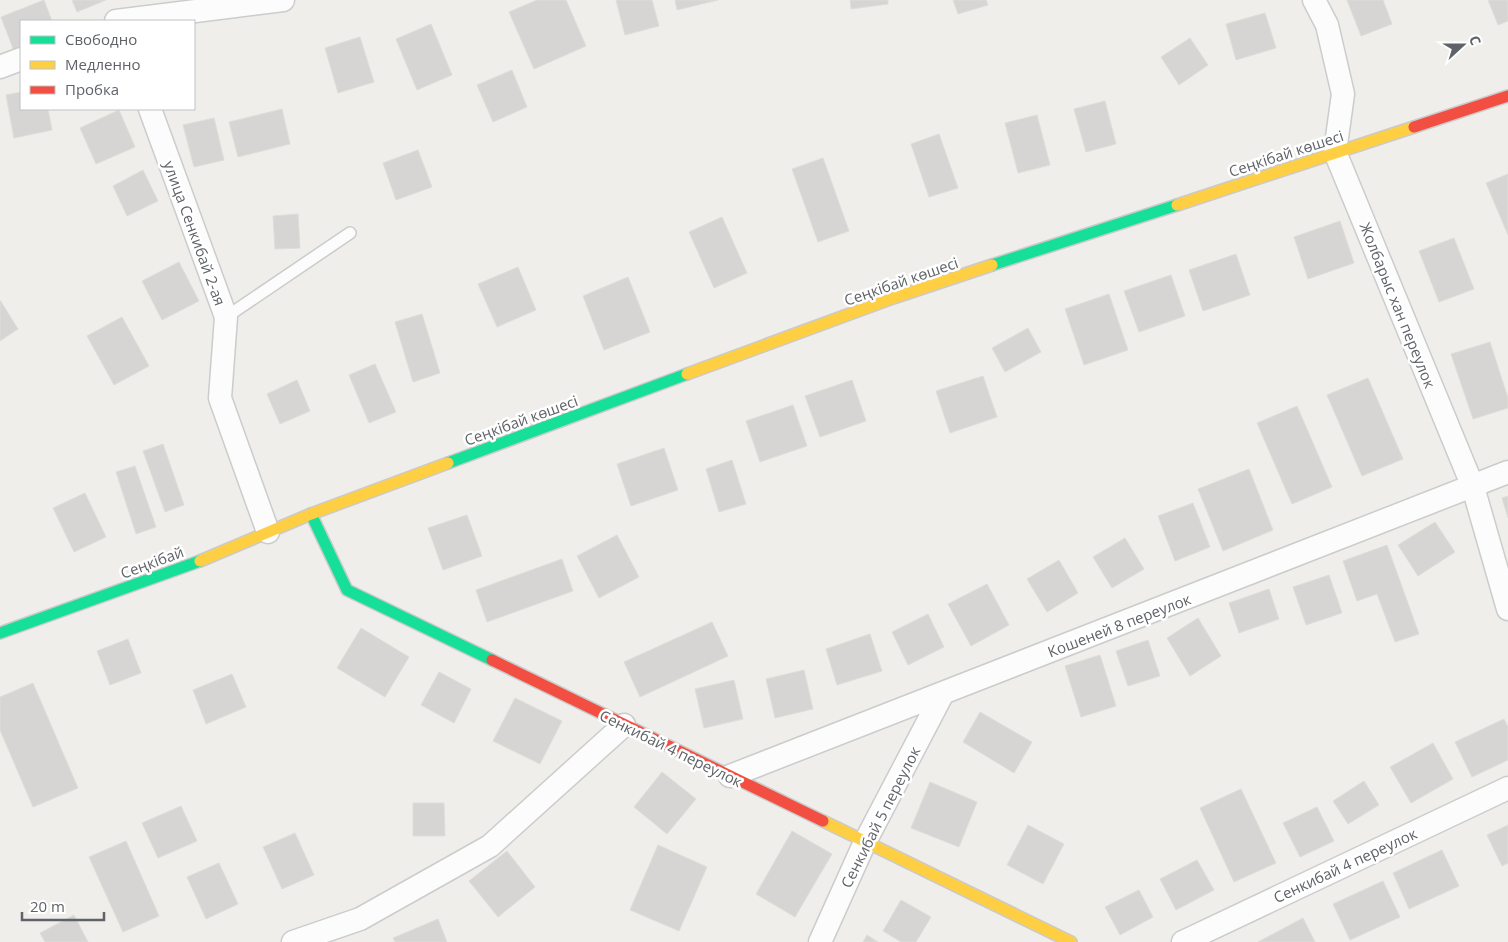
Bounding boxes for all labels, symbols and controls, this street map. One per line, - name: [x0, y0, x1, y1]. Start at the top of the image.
- legend: [20, 20, 195, 110]
- north arrow: [1438, 20, 1488, 70]
- text: Свободно: [65, 29, 137, 49]
- text: С: [1465, 33, 1486, 48]
- text: Медленно: [65, 54, 141, 74]
- text: Пробка: [65, 79, 119, 99]
- street label: Сеңкібай көшесі: [1226, 125, 1346, 181]
- street label: улица Сенкибай 2-ая: [159, 158, 231, 308]
- street label: Жолбарыс хан переулок: [1356, 219, 1441, 391]
- street label: Сеңкібай көшесі: [841, 252, 961, 310]
- street label: Сеңкібай көшесі: [461, 390, 581, 450]
- street label: Сеңкібай: [118, 541, 186, 583]
- street label: Кошеней 8 переулок: [1044, 588, 1194, 662]
- street label: Сенкибай 4 переулок: [597, 705, 746, 791]
- street label: Сенкибай 5 переулок: [836, 743, 924, 891]
- street label: Сенкибай 4 переулок: [1270, 823, 1420, 907]
- scale bar: [22, 890, 105, 922]
- text: 20 m: [30, 896, 65, 916]

